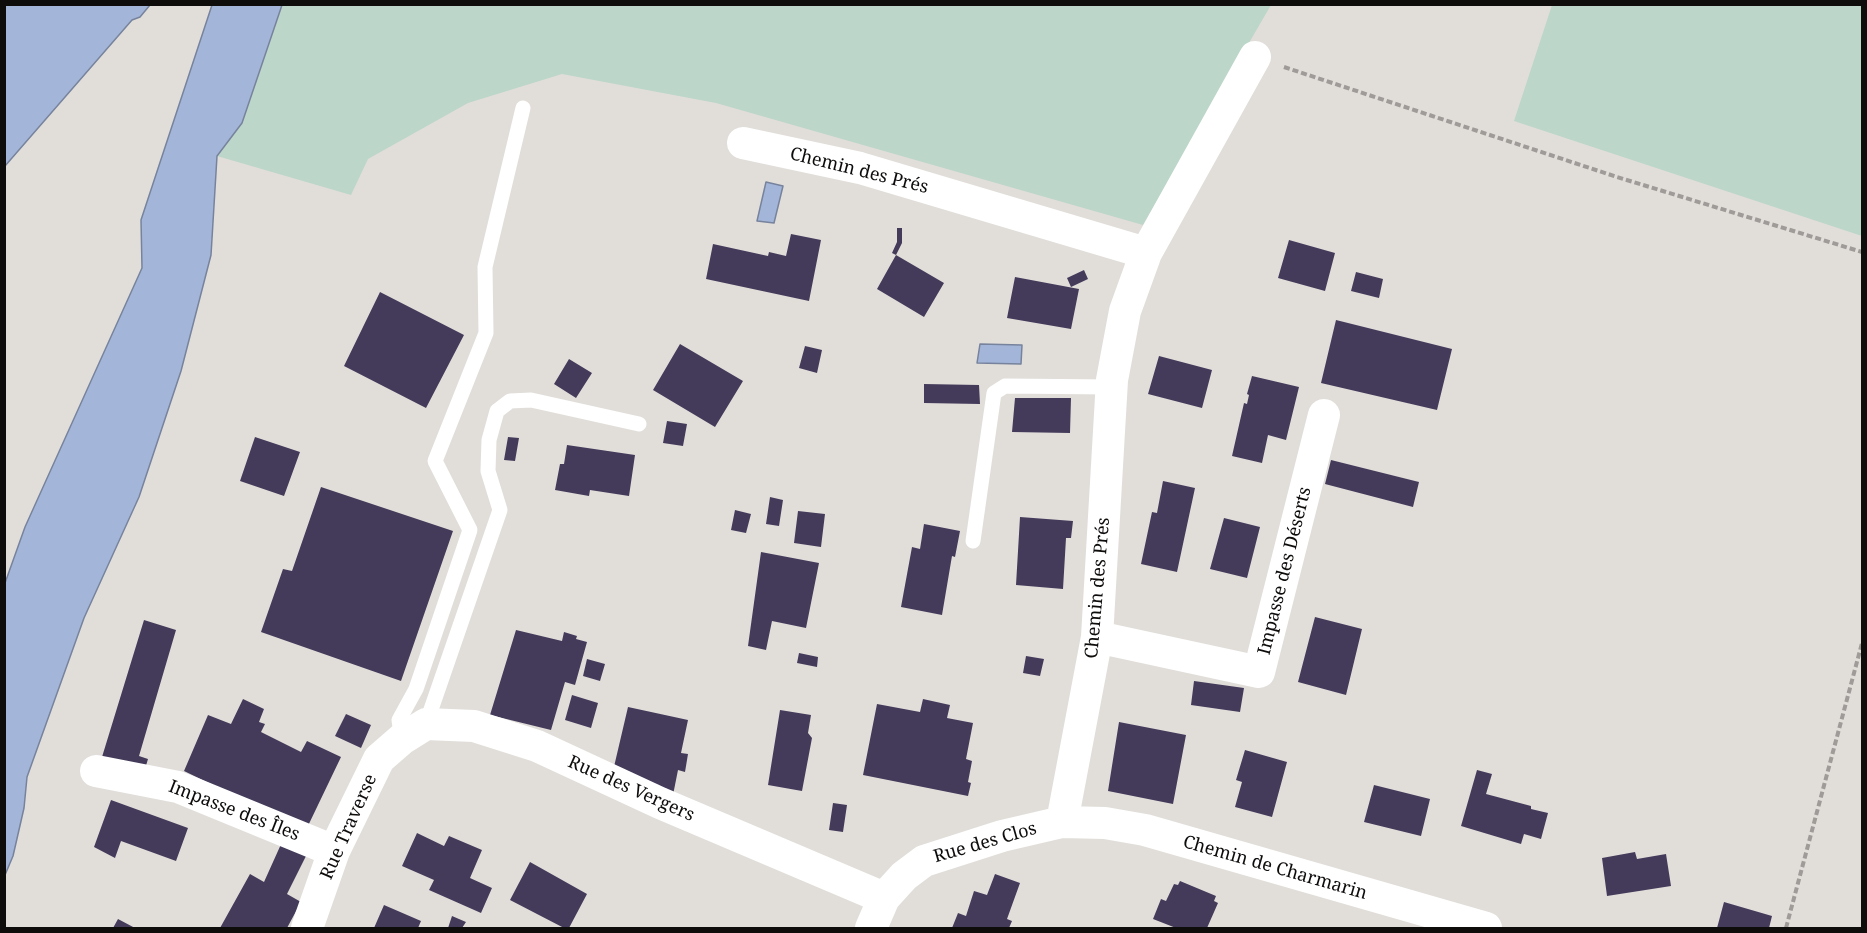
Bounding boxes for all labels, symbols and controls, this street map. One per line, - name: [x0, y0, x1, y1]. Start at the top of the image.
- street label: Chemin des Prés: [788, 143, 930, 199]
- street label: Impasse des Déserts: [1254, 485, 1316, 657]
- street label: Chemin des Prés: [1081, 516, 1115, 660]
- street label: Rue des Vergers: [564, 751, 698, 827]
- street label: Rue Traverse: [316, 771, 382, 883]
- street label: Impasse des Îles: [165, 776, 303, 846]
- street label: Rue des Clos: [931, 818, 1039, 868]
- street label: Chemin de Charmarin: [1180, 831, 1370, 905]

